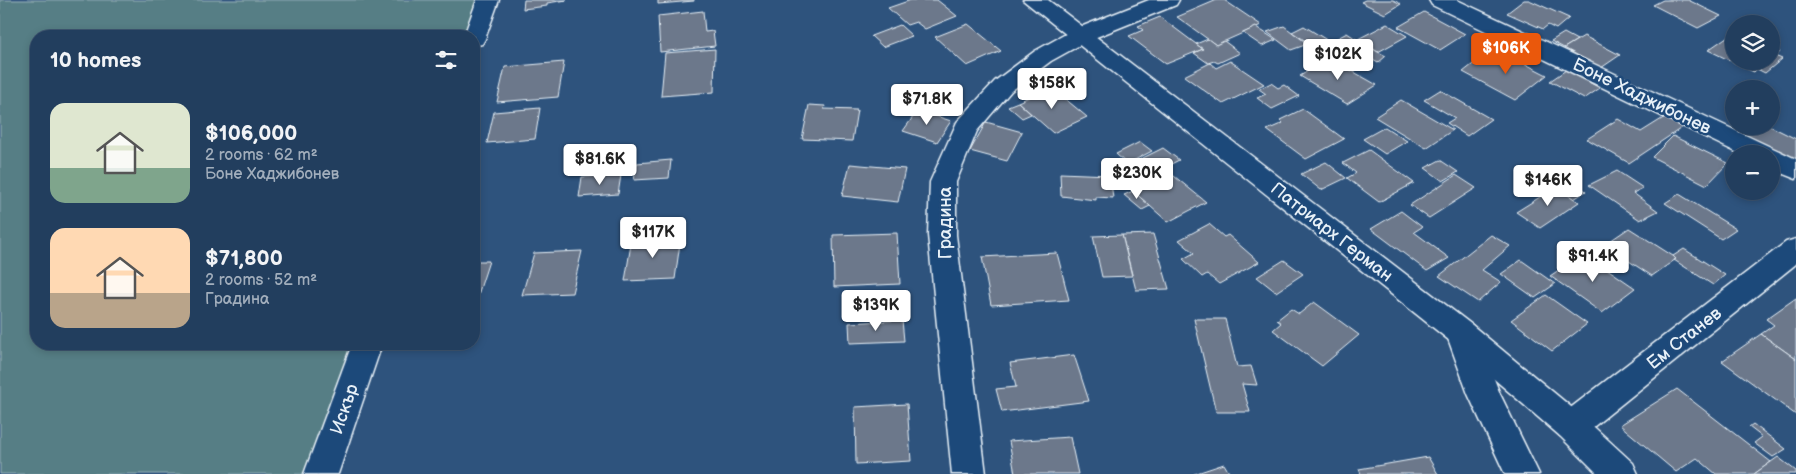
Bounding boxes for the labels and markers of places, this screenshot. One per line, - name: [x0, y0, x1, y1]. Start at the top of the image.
- pin: $106K: [1471, 32, 1541, 75]
- pin: $102K: [1303, 38, 1373, 81]
- pin: $158K: [1017, 68, 1087, 110]
- pin: $71.8K: [886, 84, 968, 126]
- pin: $81.6K: [559, 144, 641, 186]
- pin: $230K: [1102, 158, 1172, 200]
- pin: $146K: [1513, 164, 1583, 207]
- pin: $117K: [618, 216, 688, 259]
- pin: $91.4K: [1552, 240, 1634, 283]
- pin: $139K: [841, 290, 911, 332]

